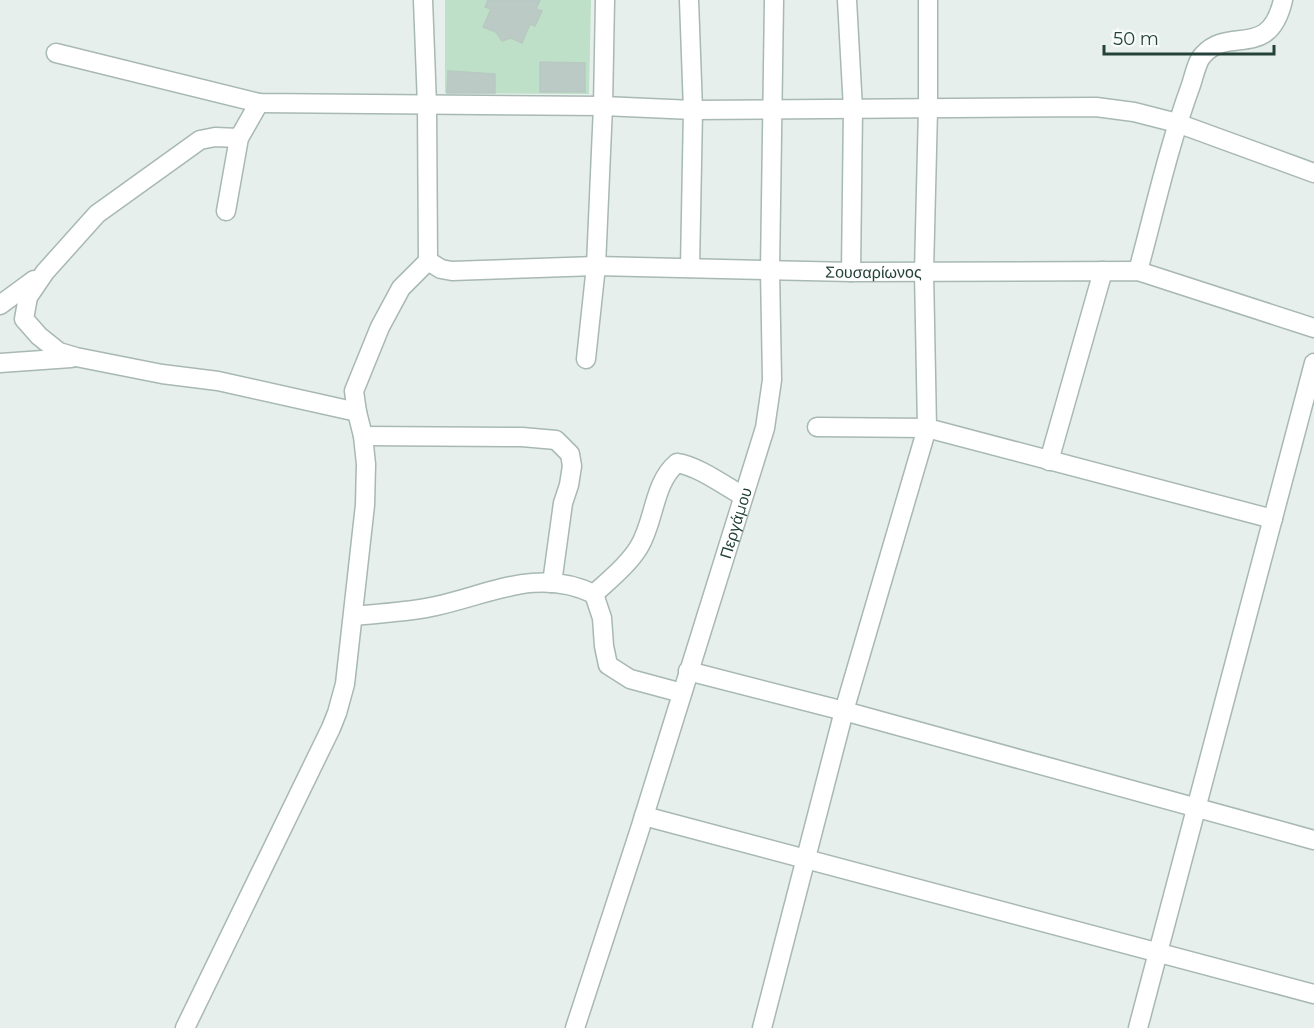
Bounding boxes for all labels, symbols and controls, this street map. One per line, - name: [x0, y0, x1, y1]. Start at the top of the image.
- scale bar: [1104, 18, 1274, 56]
- text: 50 m: [1113, 28, 1159, 50]
- street label: Σουσαρίωνος: [825, 262, 922, 282]
- street label: Περγάμου: [716, 485, 756, 561]

